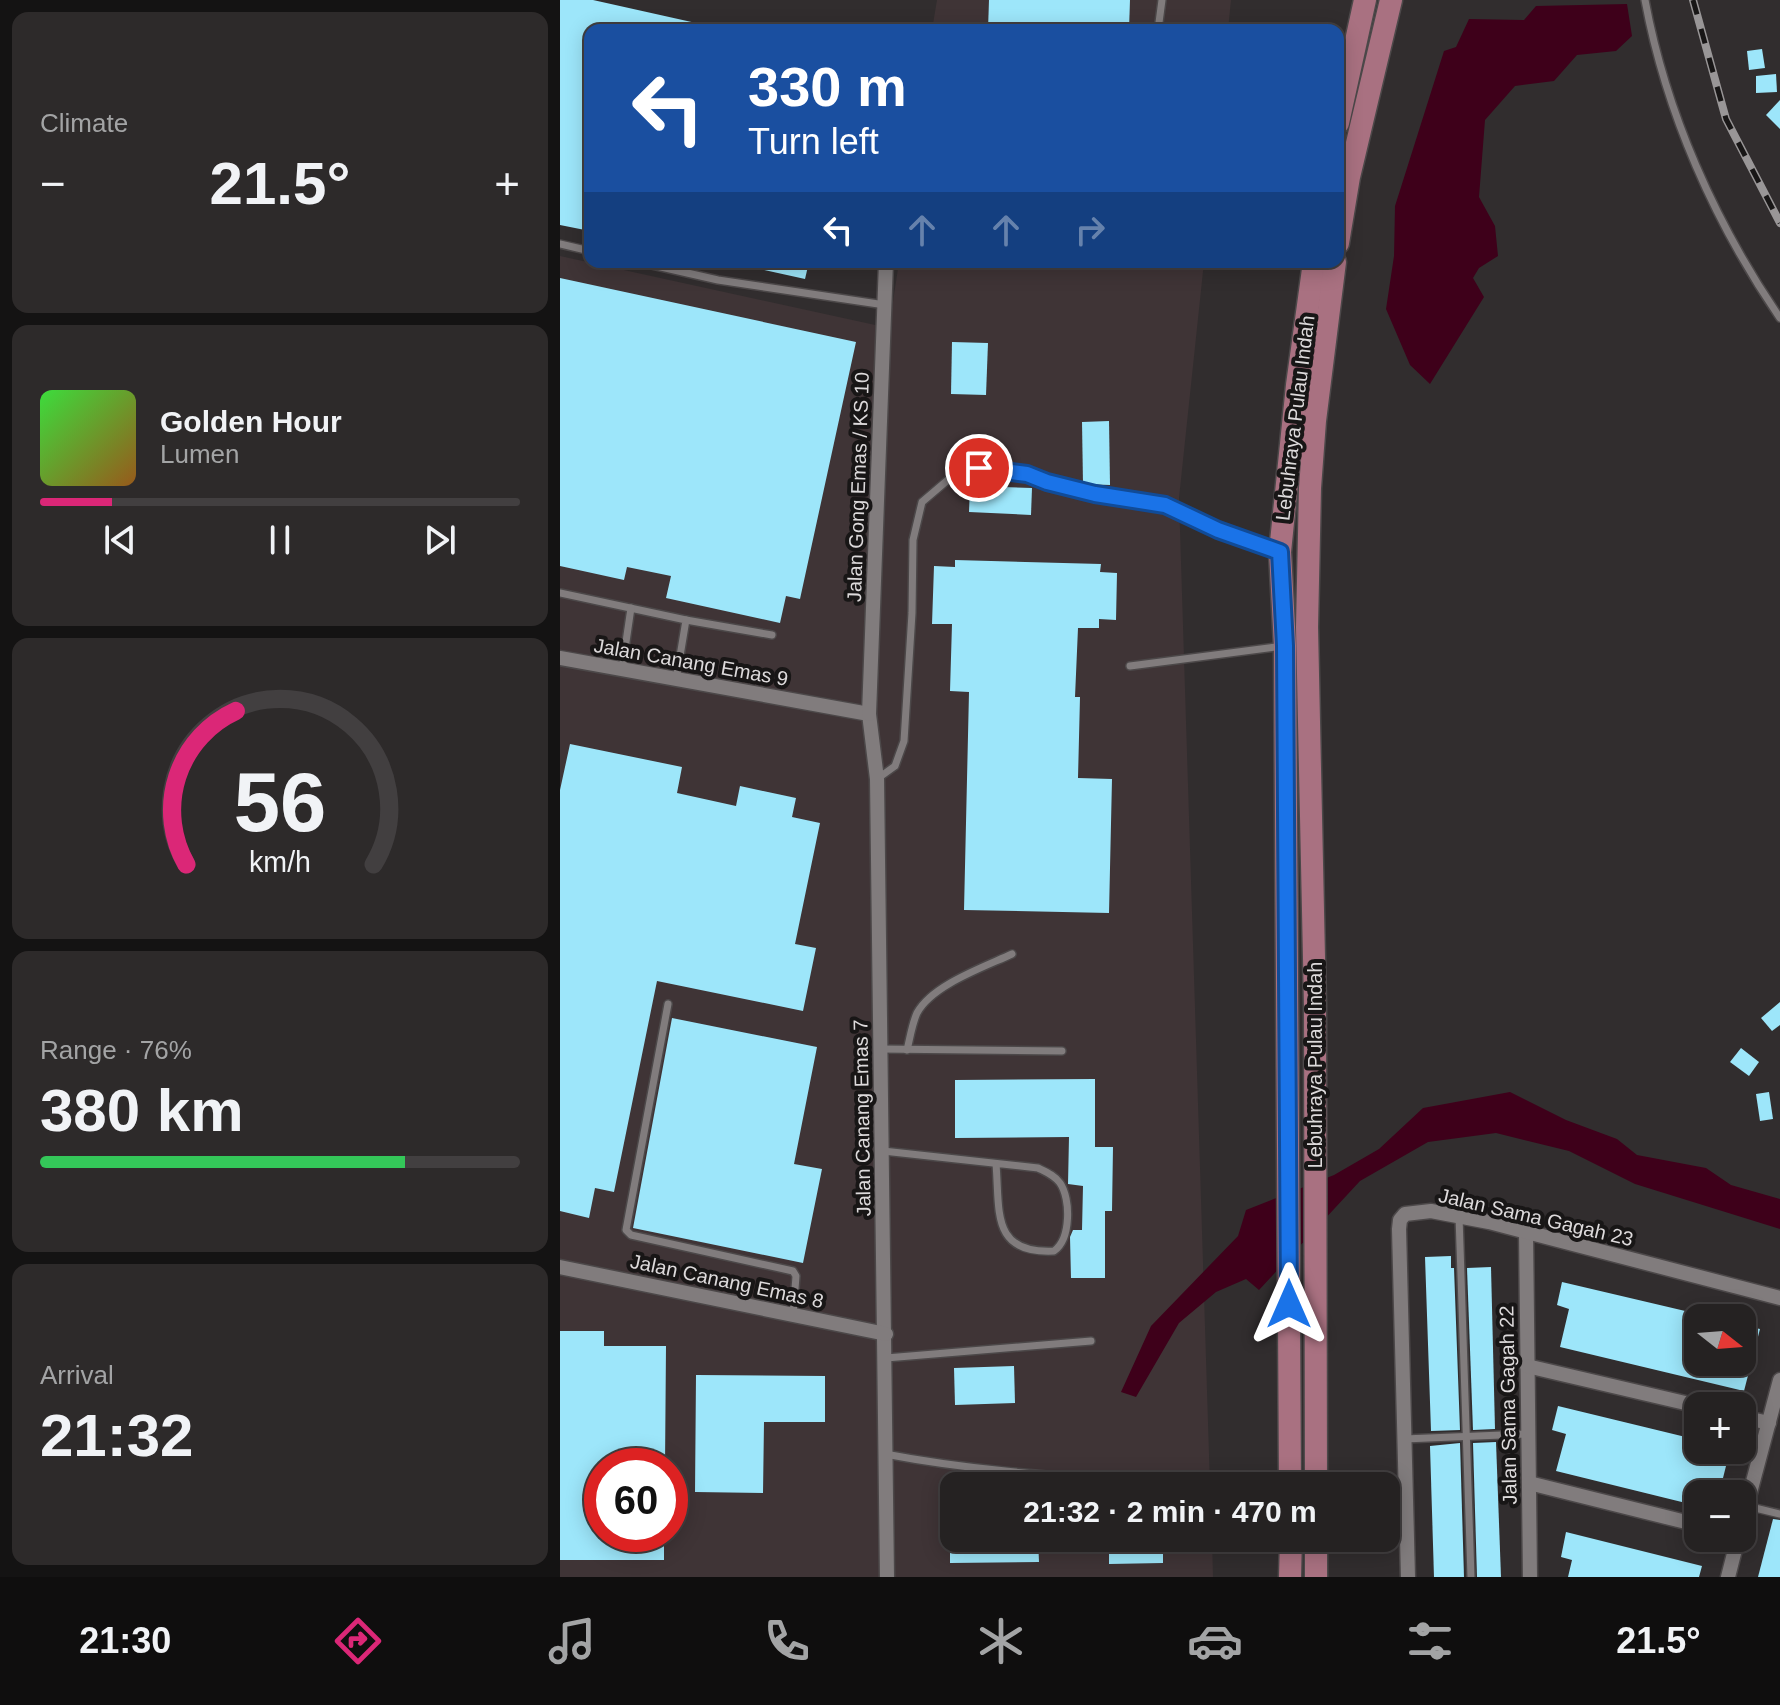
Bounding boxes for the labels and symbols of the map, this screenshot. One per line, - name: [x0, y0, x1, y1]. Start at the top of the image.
- street label: Lebuhraya Pulau Indah: [1271, 314, 1319, 522]
- street label: Jalan Gong Emas / KS 10: [843, 372, 873, 602]
- pin: [945, 434, 1013, 502]
- street label: Jalan Canang Emas 9: [592, 634, 790, 690]
- street label: Lebuhraya Pulau Indah: [1304, 962, 1326, 1168]
- street label: Jalan Canang Emas 7: [849, 1019, 875, 1217]
- street label: Jalan Sama Gagah 23: [1437, 1184, 1635, 1250]
- street label: Jalan Canang Emas 8: [628, 1250, 826, 1312]
- position arrow: [1247, 1262, 1331, 1346]
- north arrow: [1684, 1304, 1756, 1376]
- street label: Jalan Sama Gagah 22: [1495, 1305, 1521, 1505]
- speed limit sign: 60: [584, 1448, 688, 1552]

